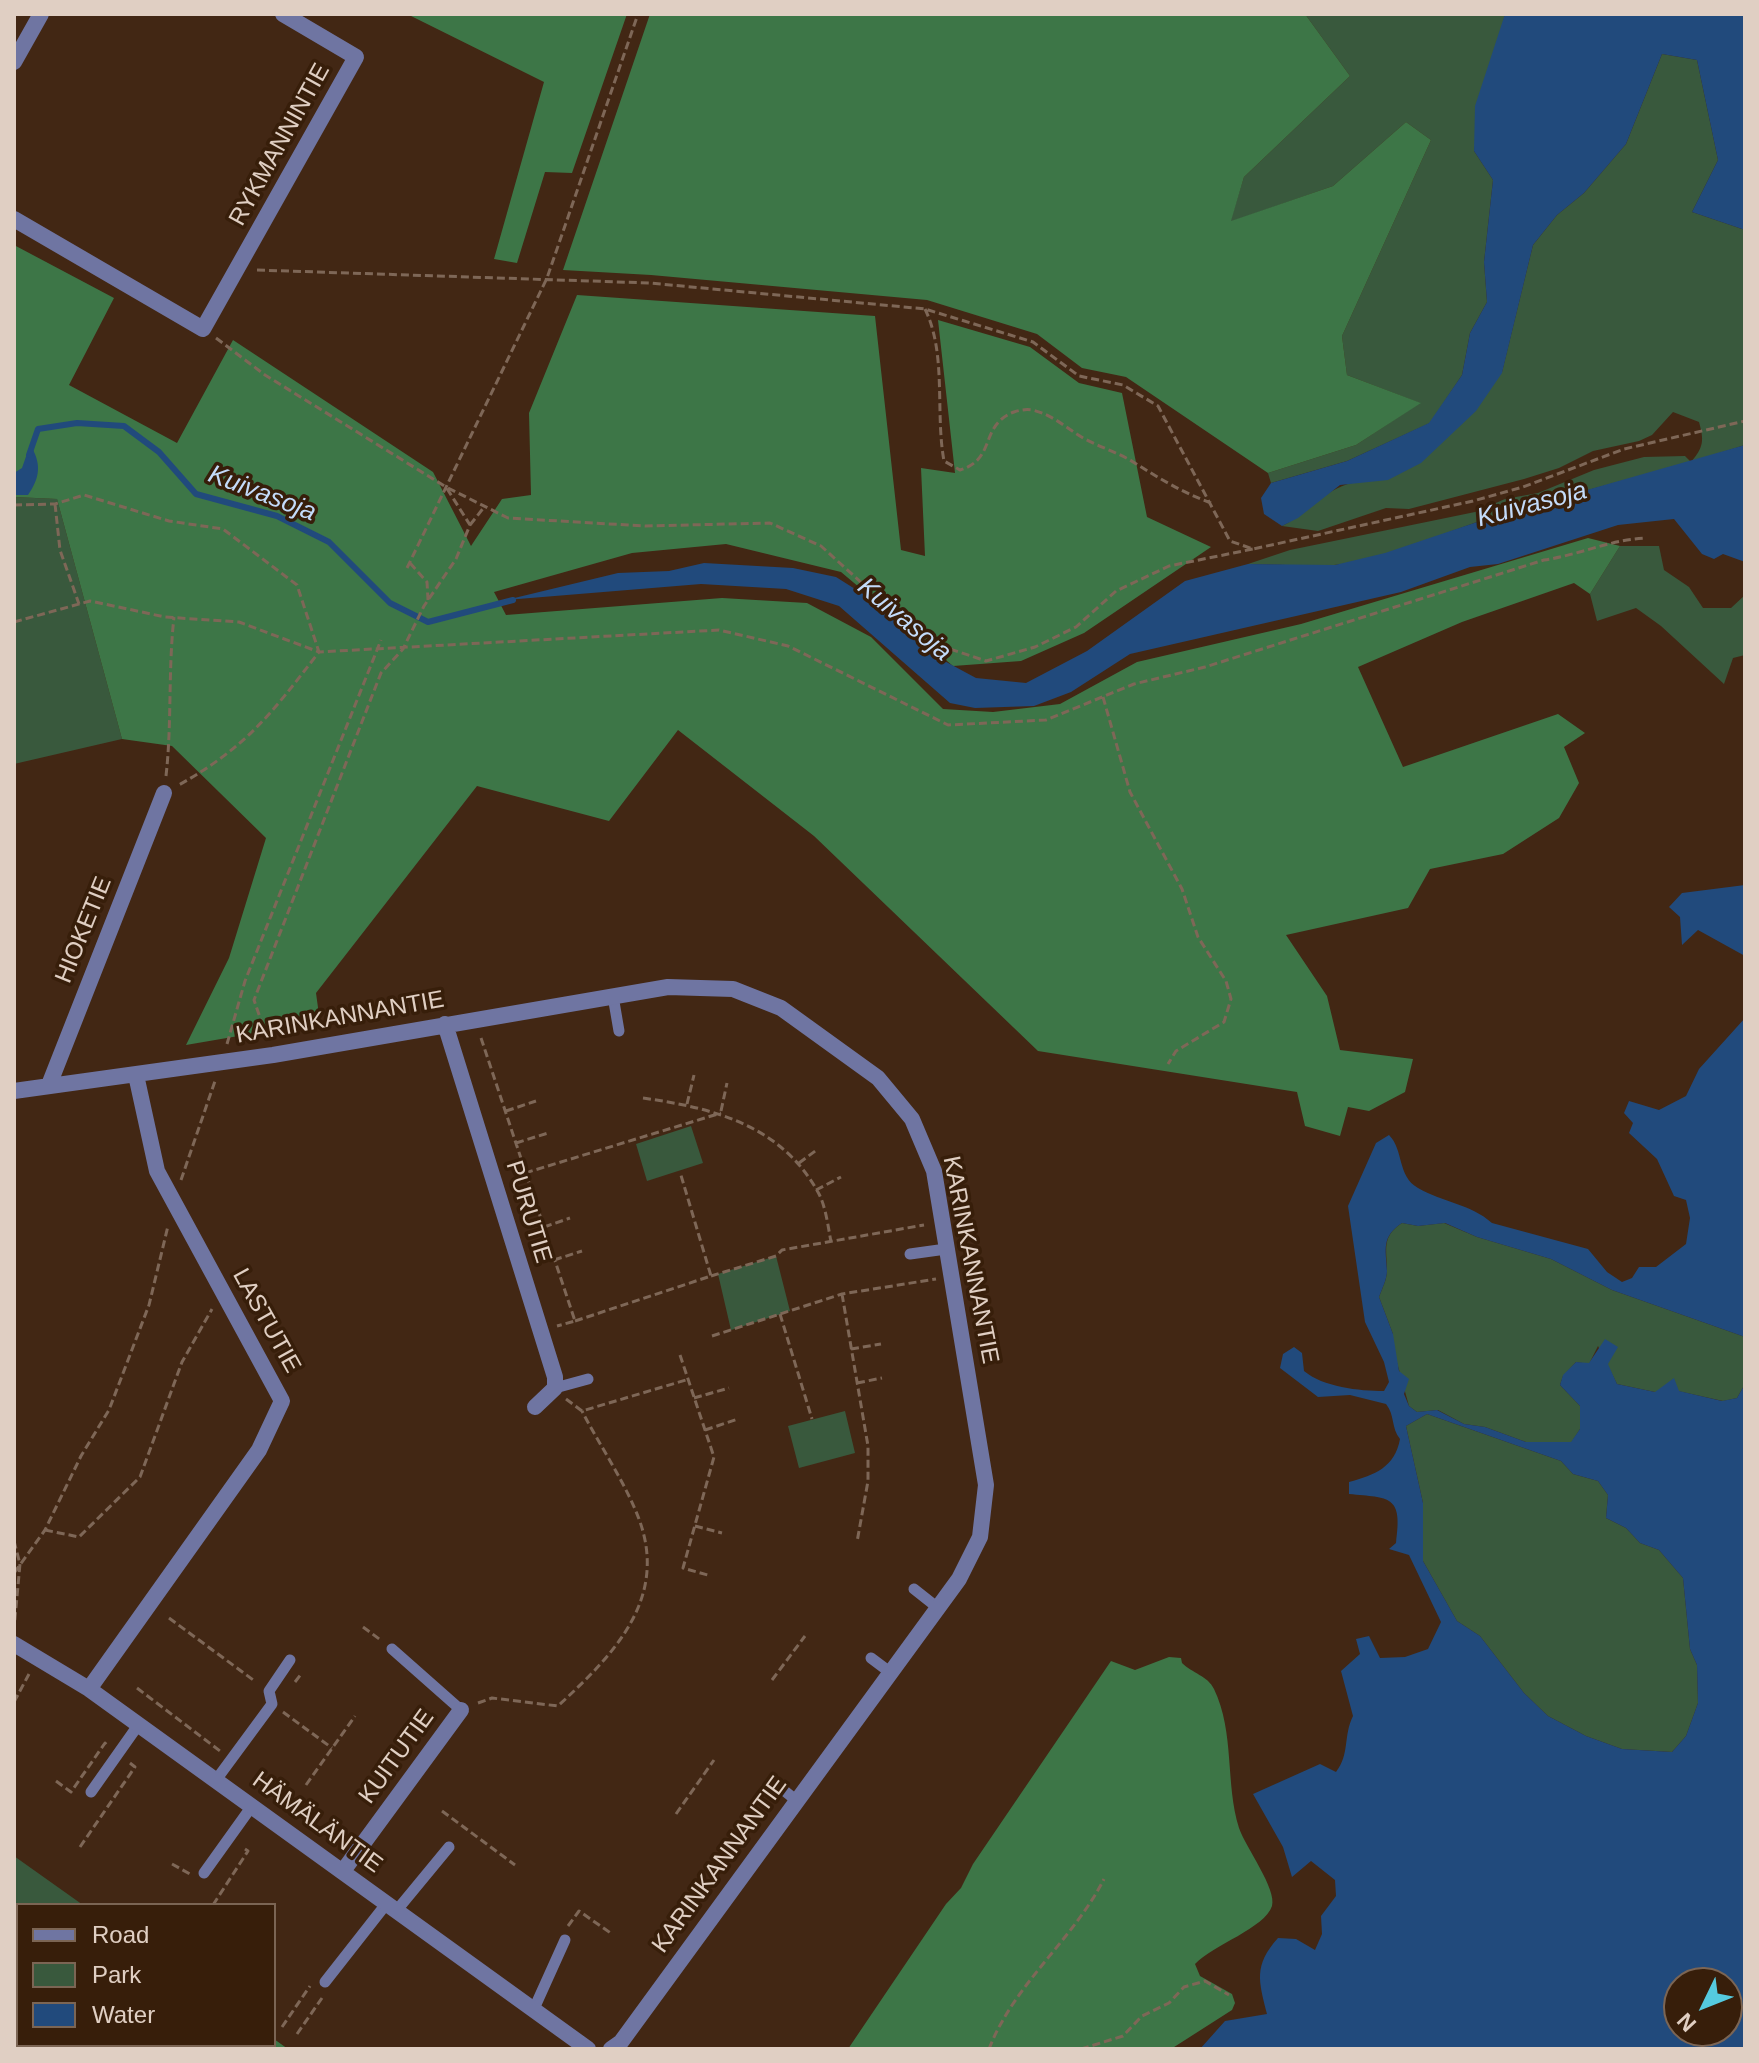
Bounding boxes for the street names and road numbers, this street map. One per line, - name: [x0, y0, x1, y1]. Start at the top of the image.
- street label: RYKMANNINTIE: [224, 59, 336, 231]
- street label: HIOKETIE: [50, 873, 118, 987]
- street label: KARINKANNANTIE: [234, 986, 446, 1050]
- street label: KARINKANNANTIE: [936, 1154, 1004, 1366]
- street label: PURUTIE: [499, 1157, 557, 1267]
- street label: LASTUTIE: [226, 1264, 306, 1378]
- street label: KUITUTIE: [353, 1704, 441, 1810]
- street label: HÄMÄLÄNTIE: [246, 1766, 388, 1880]
- street label: KARINKANNANTIE: [646, 1771, 794, 1959]

